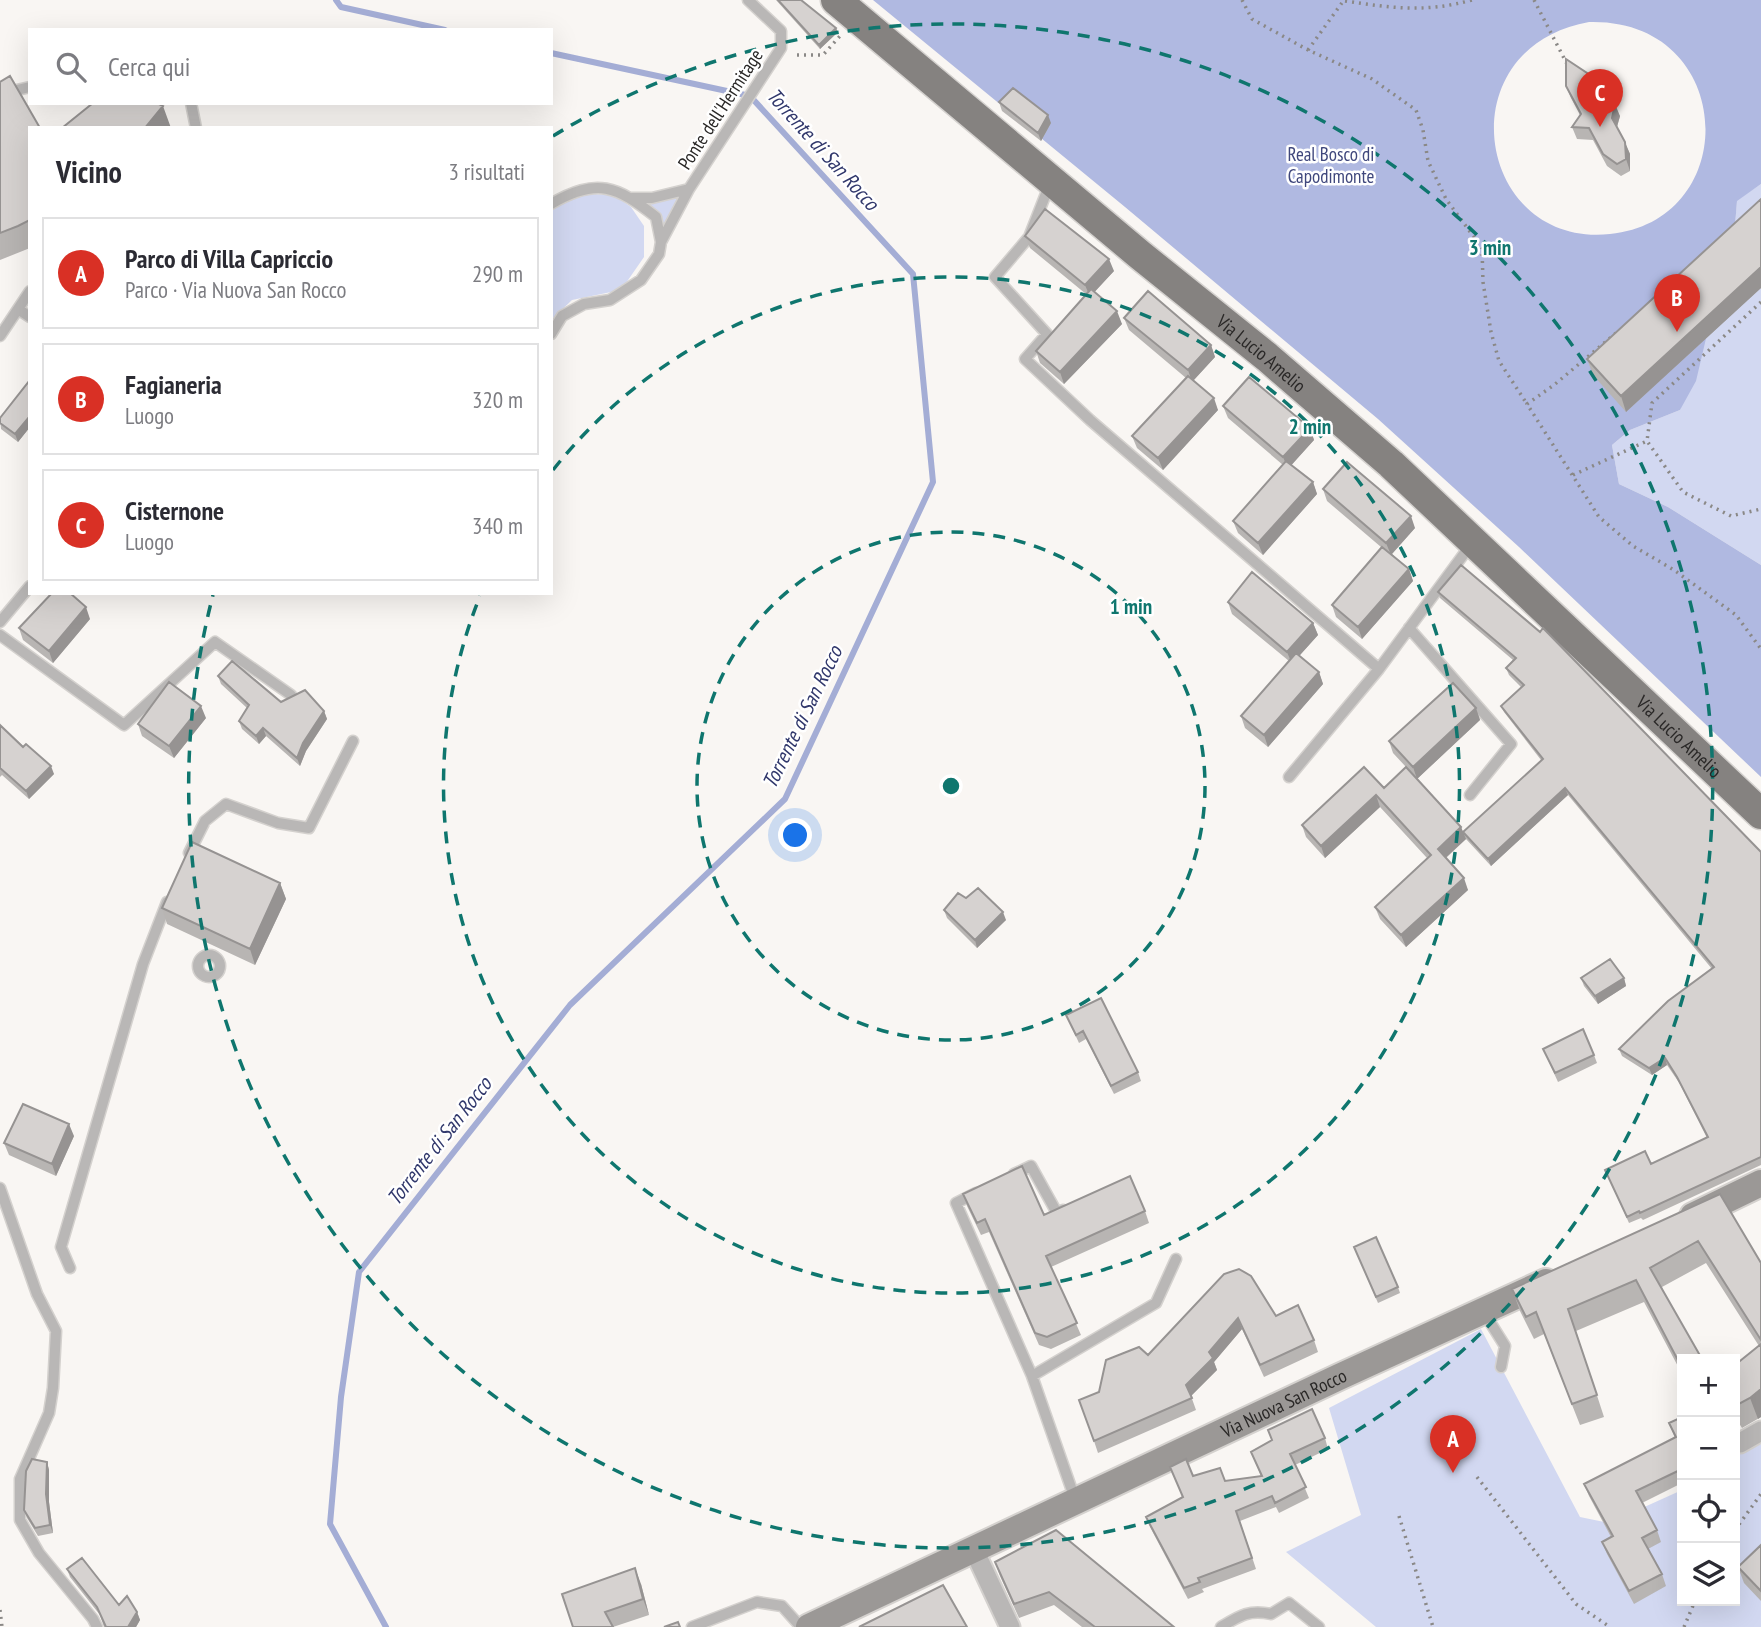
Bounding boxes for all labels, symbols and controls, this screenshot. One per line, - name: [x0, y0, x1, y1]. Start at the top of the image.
- search box: [28, 28, 553, 105]
- street label: Ponte dell'Hermitage: [672, 44, 768, 174]
- icon: search: [52, 48, 90, 86]
- text: Cerca qui: [108, 50, 190, 83]
- pin: C: [1577, 69, 1623, 127]
- water label: Torrente di San Rocco: [761, 82, 886, 217]
- park label: Real Bosco di Capodimonte: [1288, 142, 1375, 188]
- text: Vicino: [56, 152, 122, 191]
- text: 3 risultati: [449, 157, 525, 186]
- text: 3 min: [1469, 234, 1511, 261]
- text: Parco di Villa Capriccio: [125, 242, 333, 275]
- text: A: [75, 259, 87, 288]
- text: 290 m: [472, 259, 523, 288]
- pin: B: [1654, 274, 1700, 332]
- text: Parco · Via Nuova San Rocco: [125, 275, 347, 304]
- street label: Via Lucio Amelio: [1211, 309, 1311, 397]
- text: Fagianeria: [125, 368, 222, 401]
- text: B: [75, 385, 87, 414]
- text: 320 m: [472, 385, 523, 414]
- text: Luogo: [125, 401, 174, 430]
- text: 2 min: [1289, 413, 1331, 440]
- text: Cisternone: [125, 494, 224, 527]
- text: C: [76, 511, 86, 540]
- text: 340 m: [472, 511, 523, 540]
- text: Luogo: [125, 527, 174, 556]
- text: 1 min: [1110, 593, 1152, 620]
- water label: Torrente di San Rocco: [756, 640, 849, 793]
- street label: Via Lucio Amelio: [1630, 690, 1727, 783]
- centre of rings: [939, 774, 963, 798]
- your location: [778, 818, 812, 852]
- water label: Torrente di San Rocco: [381, 1070, 499, 1210]
- map controls: [1677, 1354, 1740, 1606]
- button: +: [1677, 1354, 1740, 1417]
- street label: Via Nuova San Rocco: [1216, 1363, 1350, 1443]
- pin: A: [1430, 1415, 1476, 1473]
- button: −: [1677, 1417, 1740, 1480]
- button: locate: [1677, 1480, 1740, 1543]
- button: layers: [1677, 1543, 1740, 1606]

